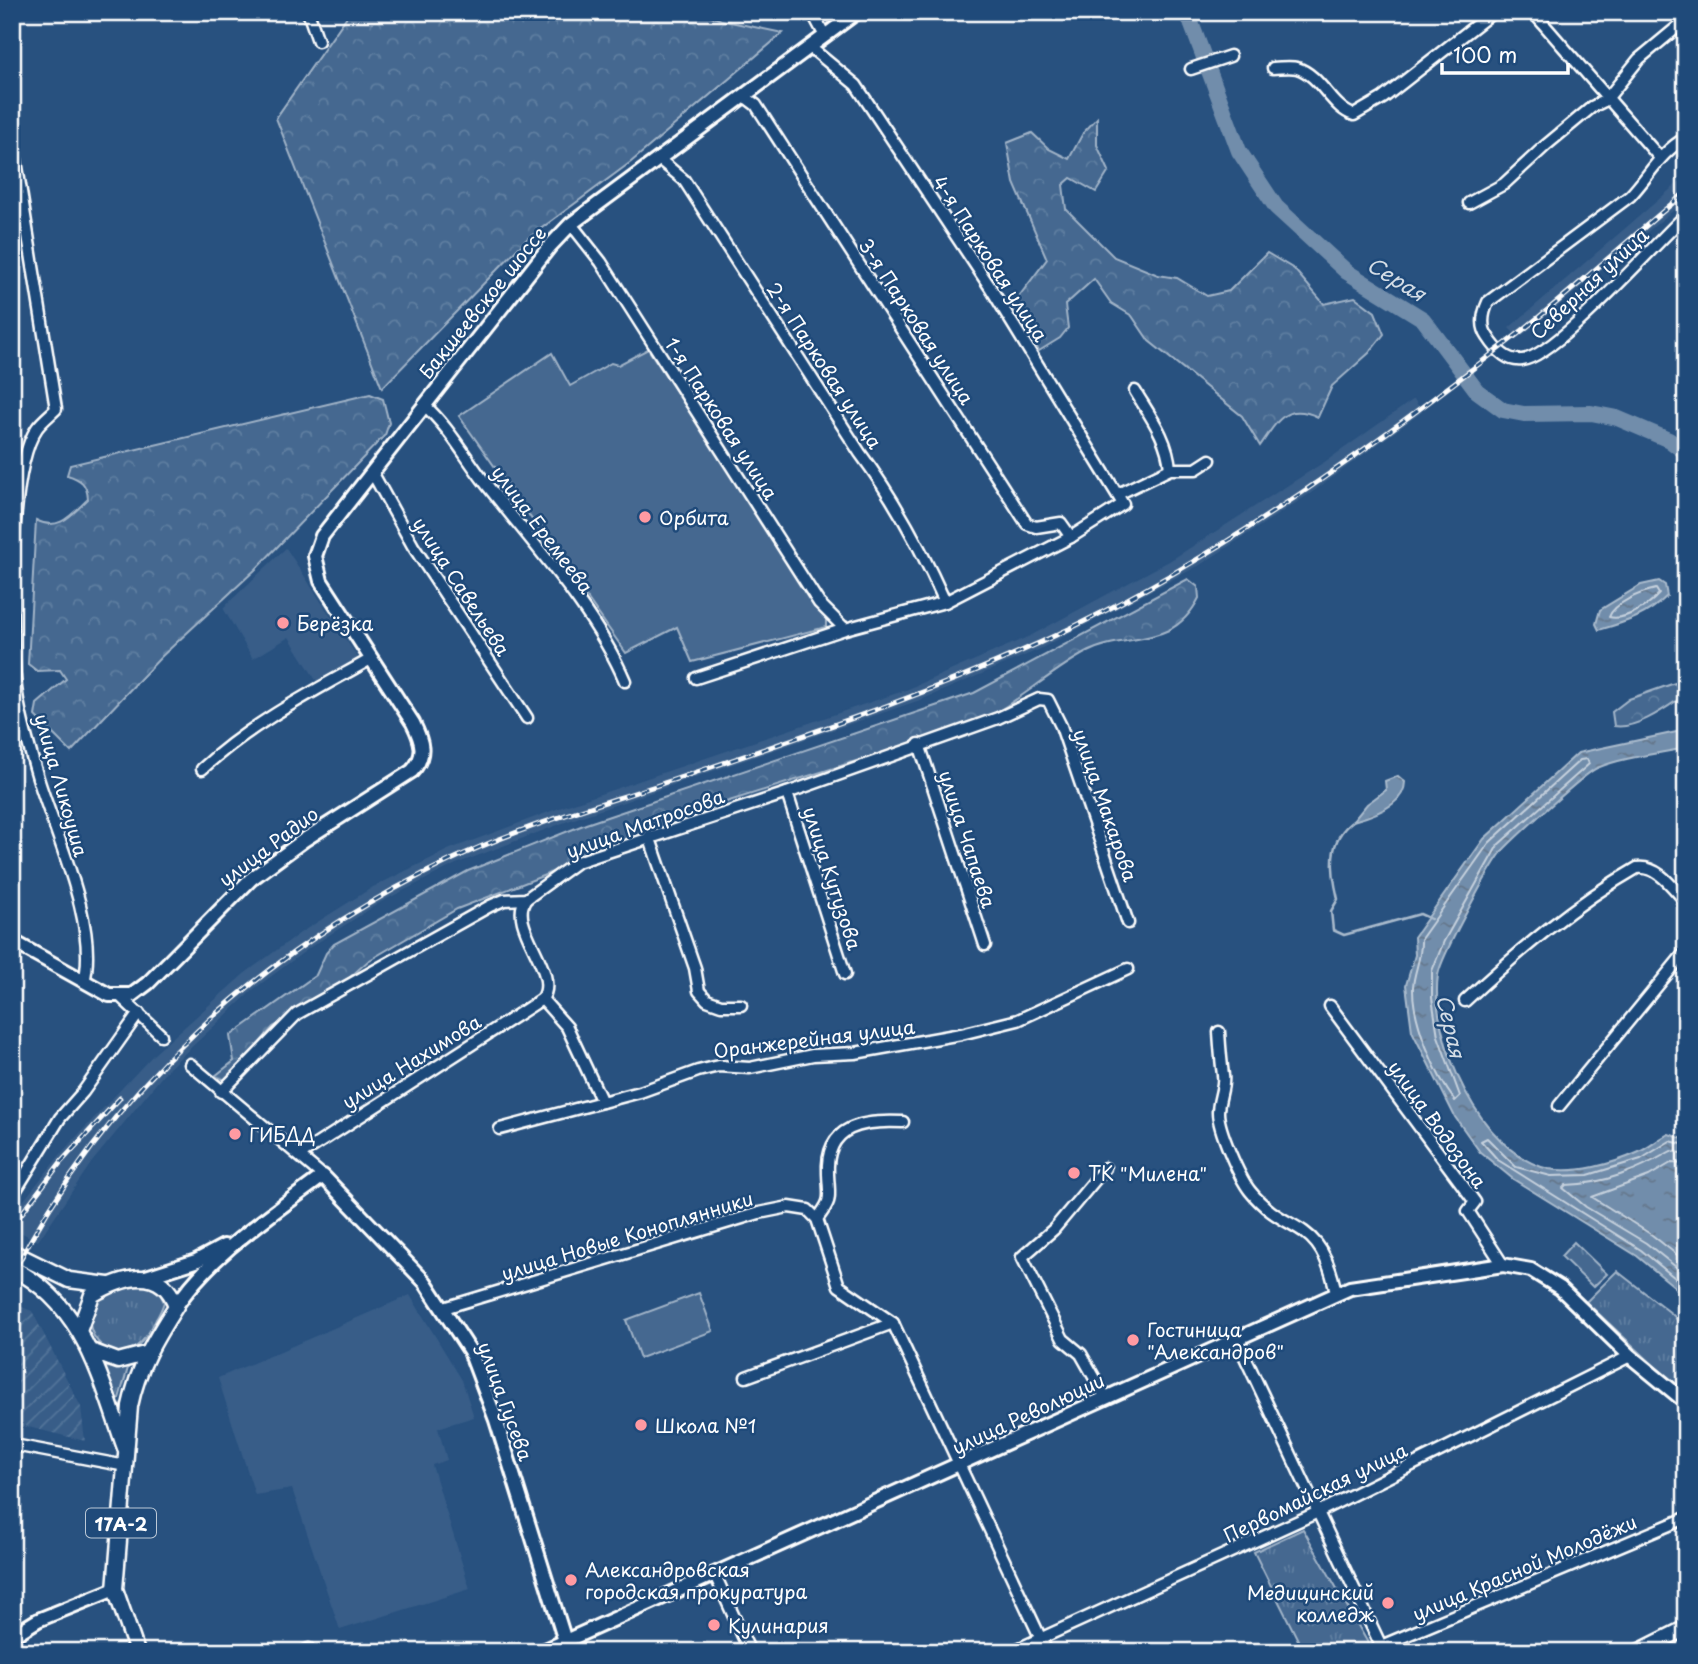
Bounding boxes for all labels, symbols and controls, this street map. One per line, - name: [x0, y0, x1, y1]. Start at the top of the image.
- scale bar: [1442, 32, 1568, 76]
- text: 100 m: [1453, 38, 1517, 70]
- street label: 4-я Парковая улица: [927, 169, 1055, 347]
- street label: Бакшеевское шоссе: [412, 220, 552, 384]
- street label: Северная улица: [1524, 221, 1654, 345]
- street label: 3-я Парковая улица: [853, 233, 981, 410]
- water label: Серая: [1361, 247, 1434, 309]
- street label: 2-я Парковая улица: [761, 276, 889, 454]
- street label: 1-я Парковая улица: [659, 331, 785, 505]
- street label: улица Еремеева: [485, 459, 601, 599]
- place label: Орбита: [659, 503, 729, 531]
- marker: Орбита: [637, 509, 653, 525]
- street label: улица Савельева: [407, 511, 518, 661]
- place label: Берёзка: [297, 609, 373, 637]
- marker: Берёзка: [275, 615, 291, 631]
- street label: улица Ликоуша: [28, 710, 96, 860]
- street label: улица Макарова: [1067, 725, 1145, 885]
- street label: улица Чапаева: [933, 767, 1004, 912]
- street label: улица Матросова: [562, 781, 728, 865]
- street label: улица Радио: [212, 799, 324, 893]
- street label: улица Кутузова: [797, 803, 869, 953]
- water label: Серая: [1429, 991, 1475, 1062]
- street label: улица Нахимова: [336, 1007, 486, 1115]
- street label: Оранжерейная улица: [712, 1012, 916, 1064]
- street label: улица Водозона: [1382, 1054, 1494, 1194]
- place label: ГИБДД: [249, 1120, 315, 1148]
- marker: ГИБДД: [227, 1126, 243, 1142]
- place label: ТК "Милена": [1088, 1159, 1207, 1187]
- marker: ТК "Милена": [1066, 1165, 1082, 1181]
- street label: улица Новые Коноплянники: [498, 1183, 756, 1287]
- place label: Гостиница "Александров": [1147, 1315, 1284, 1365]
- marker: Гостиница "Александров": [1125, 1332, 1141, 1348]
- street label: улица Гусева: [472, 1338, 541, 1464]
- street label: улица Революции: [947, 1365, 1109, 1461]
- place label: Школа №1: [655, 1411, 756, 1439]
- marker: Школа №1: [633, 1417, 649, 1433]
- street label: Первомайская улица: [1218, 1435, 1412, 1549]
- street label: улица Красной Молодёжи: [1408, 1507, 1640, 1627]
- road number: 17А-2: [86, 1508, 156, 1538]
- place label: Александровская городская прокуратура: [585, 1555, 807, 1605]
- marker: Александровская городская прокуратура: [563, 1572, 579, 1588]
- place label: Медицинский колледж: [1247, 1578, 1374, 1628]
- marker: Медицинский колледж: [1380, 1595, 1396, 1611]
- place label: Кулинария: [728, 1611, 829, 1639]
- marker: Кулинария: [706, 1617, 722, 1633]

